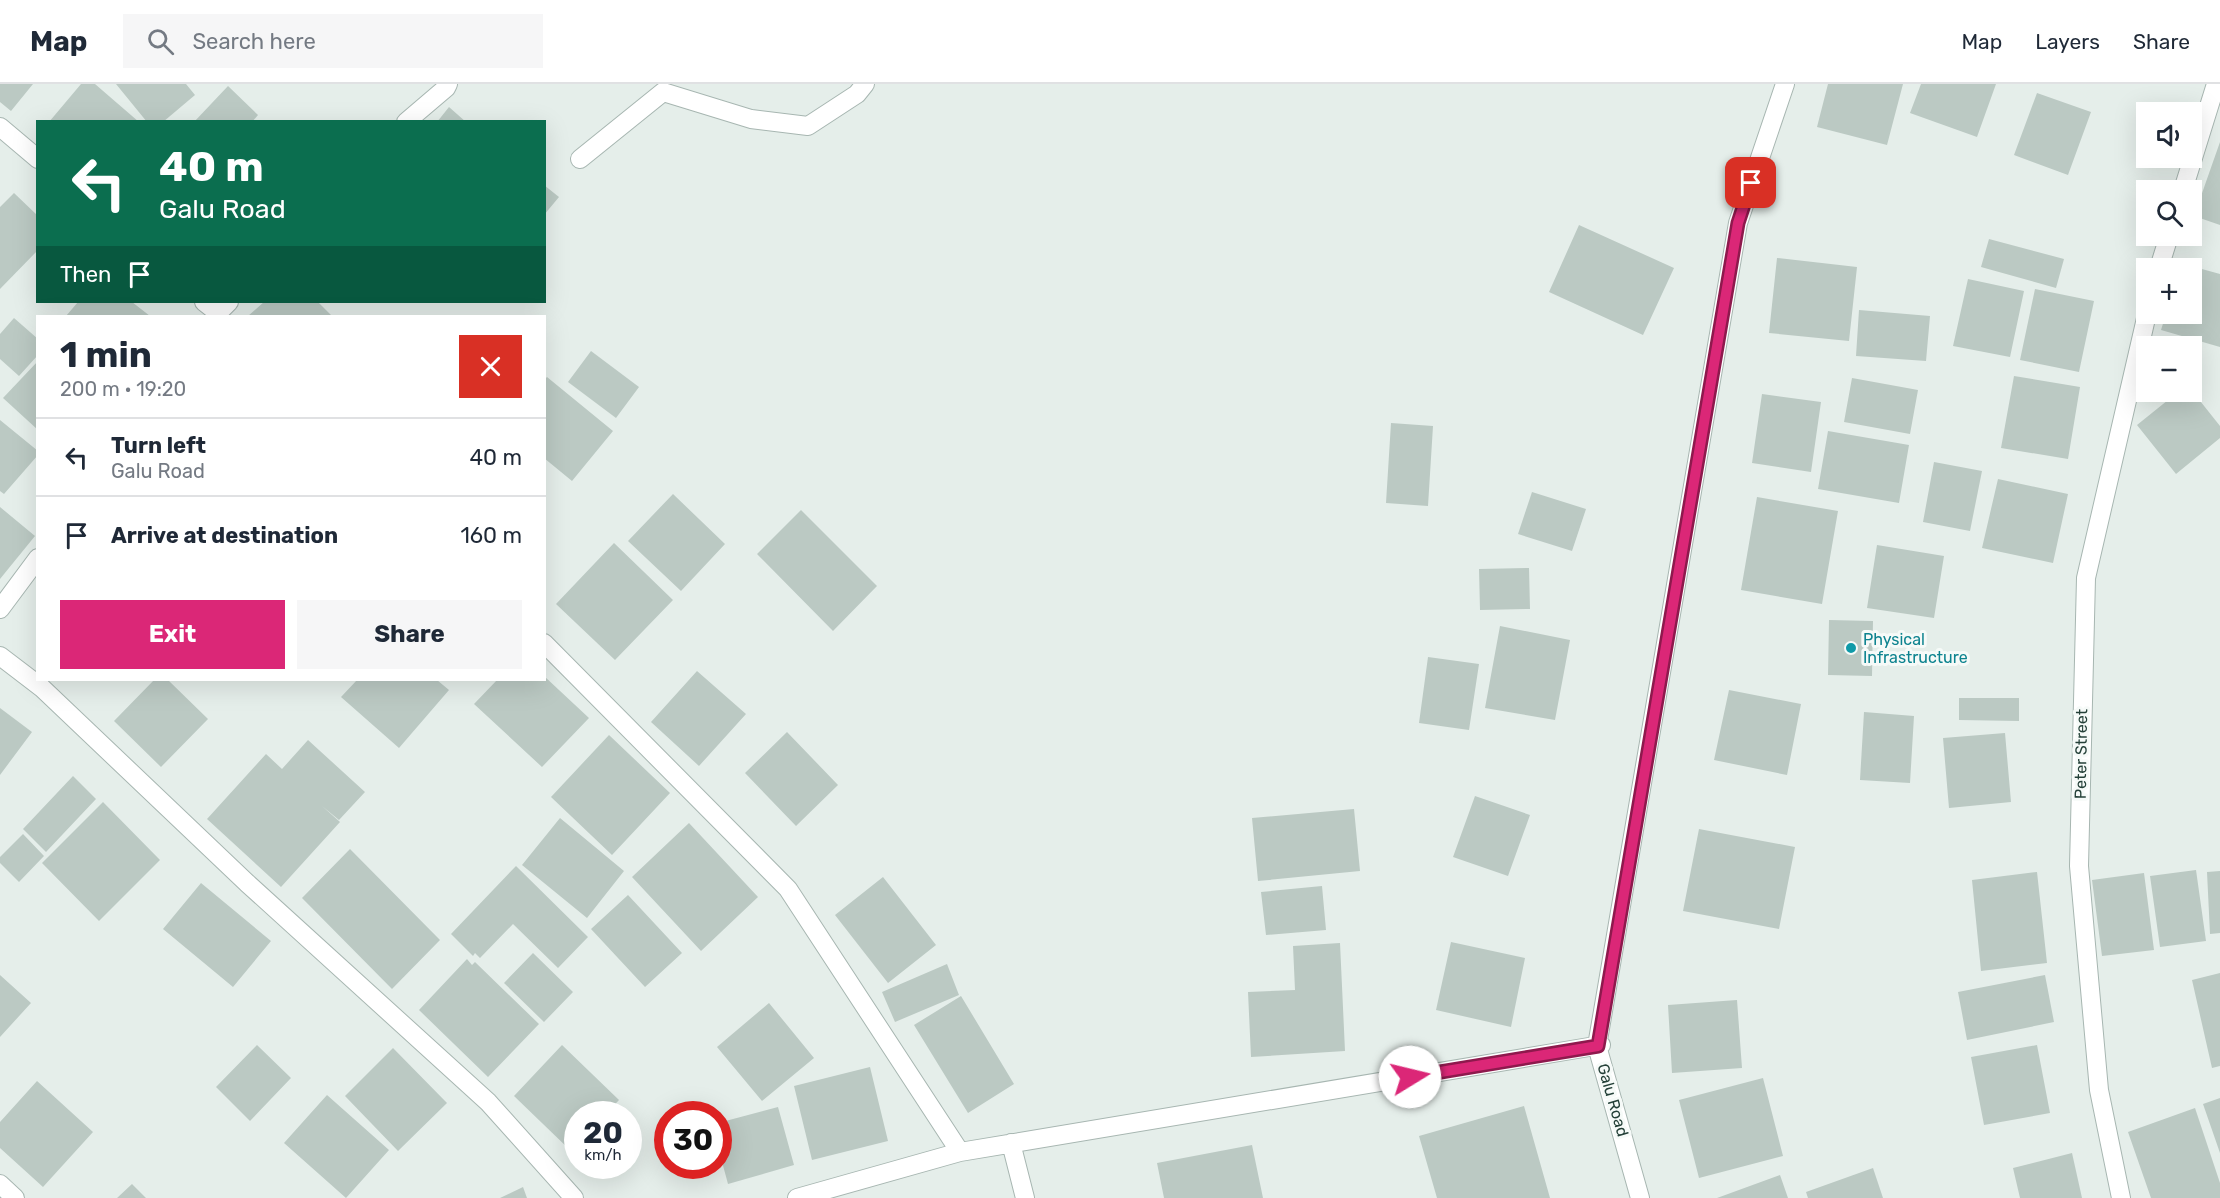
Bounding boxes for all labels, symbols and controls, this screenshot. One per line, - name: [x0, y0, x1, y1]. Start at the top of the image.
- search box: [123, 14, 543, 68]
- text: Map: [30, 25, 87, 58]
- icon: search: [144, 25, 177, 58]
- text: Search here: [192, 28, 316, 55]
- text: Map: [1961, 29, 2002, 54]
- text: Layers: [2035, 29, 2100, 54]
- text: Share: [2133, 29, 2190, 54]
- map controls: [2136, 102, 2202, 402]
- button: sound: [2136, 102, 2202, 168]
- text: 40 m: [159, 142, 264, 192]
- icon: left: [60, 144, 138, 222]
- pin: [1725, 157, 1776, 208]
- icon: arrive: [1734, 166, 1767, 199]
- button: search: [2136, 180, 2202, 246]
- text: Galu Road: [159, 193, 286, 225]
- icon: arrive: [123, 258, 156, 291]
- button: +: [2136, 258, 2202, 324]
- text: Then: [60, 261, 111, 288]
- text: 1 min: [60, 333, 152, 376]
- button: close: [459, 335, 522, 398]
- button: −: [2136, 336, 2202, 402]
- text: 200 m · 19:20: [60, 377, 186, 401]
- text: Turn left: [111, 432, 206, 459]
- icon: left: [60, 441, 93, 474]
- text: 40 m: [469, 444, 522, 471]
- text: Galu Road: [111, 459, 205, 483]
- icon: arrive: [60, 519, 93, 552]
- text: Arrive at destination: [111, 522, 338, 549]
- text: 160 m: [460, 522, 522, 549]
- button: Exit: [60, 600, 285, 669]
- button: Share: [297, 600, 522, 669]
- place label: Physical Infrastructure: [1863, 630, 1968, 667]
- marker: Physical Infrastructure: [1844, 641, 1858, 655]
- street label: Peter Street: [2071, 709, 2091, 799]
- position arrow: [1378, 1045, 1442, 1109]
- street label: Galu Road: [1594, 1061, 1632, 1139]
- speed limit sign: 30: [654, 1101, 732, 1179]
- text: 20: [583, 1115, 623, 1151]
- text: km/h: [584, 1146, 622, 1164]

